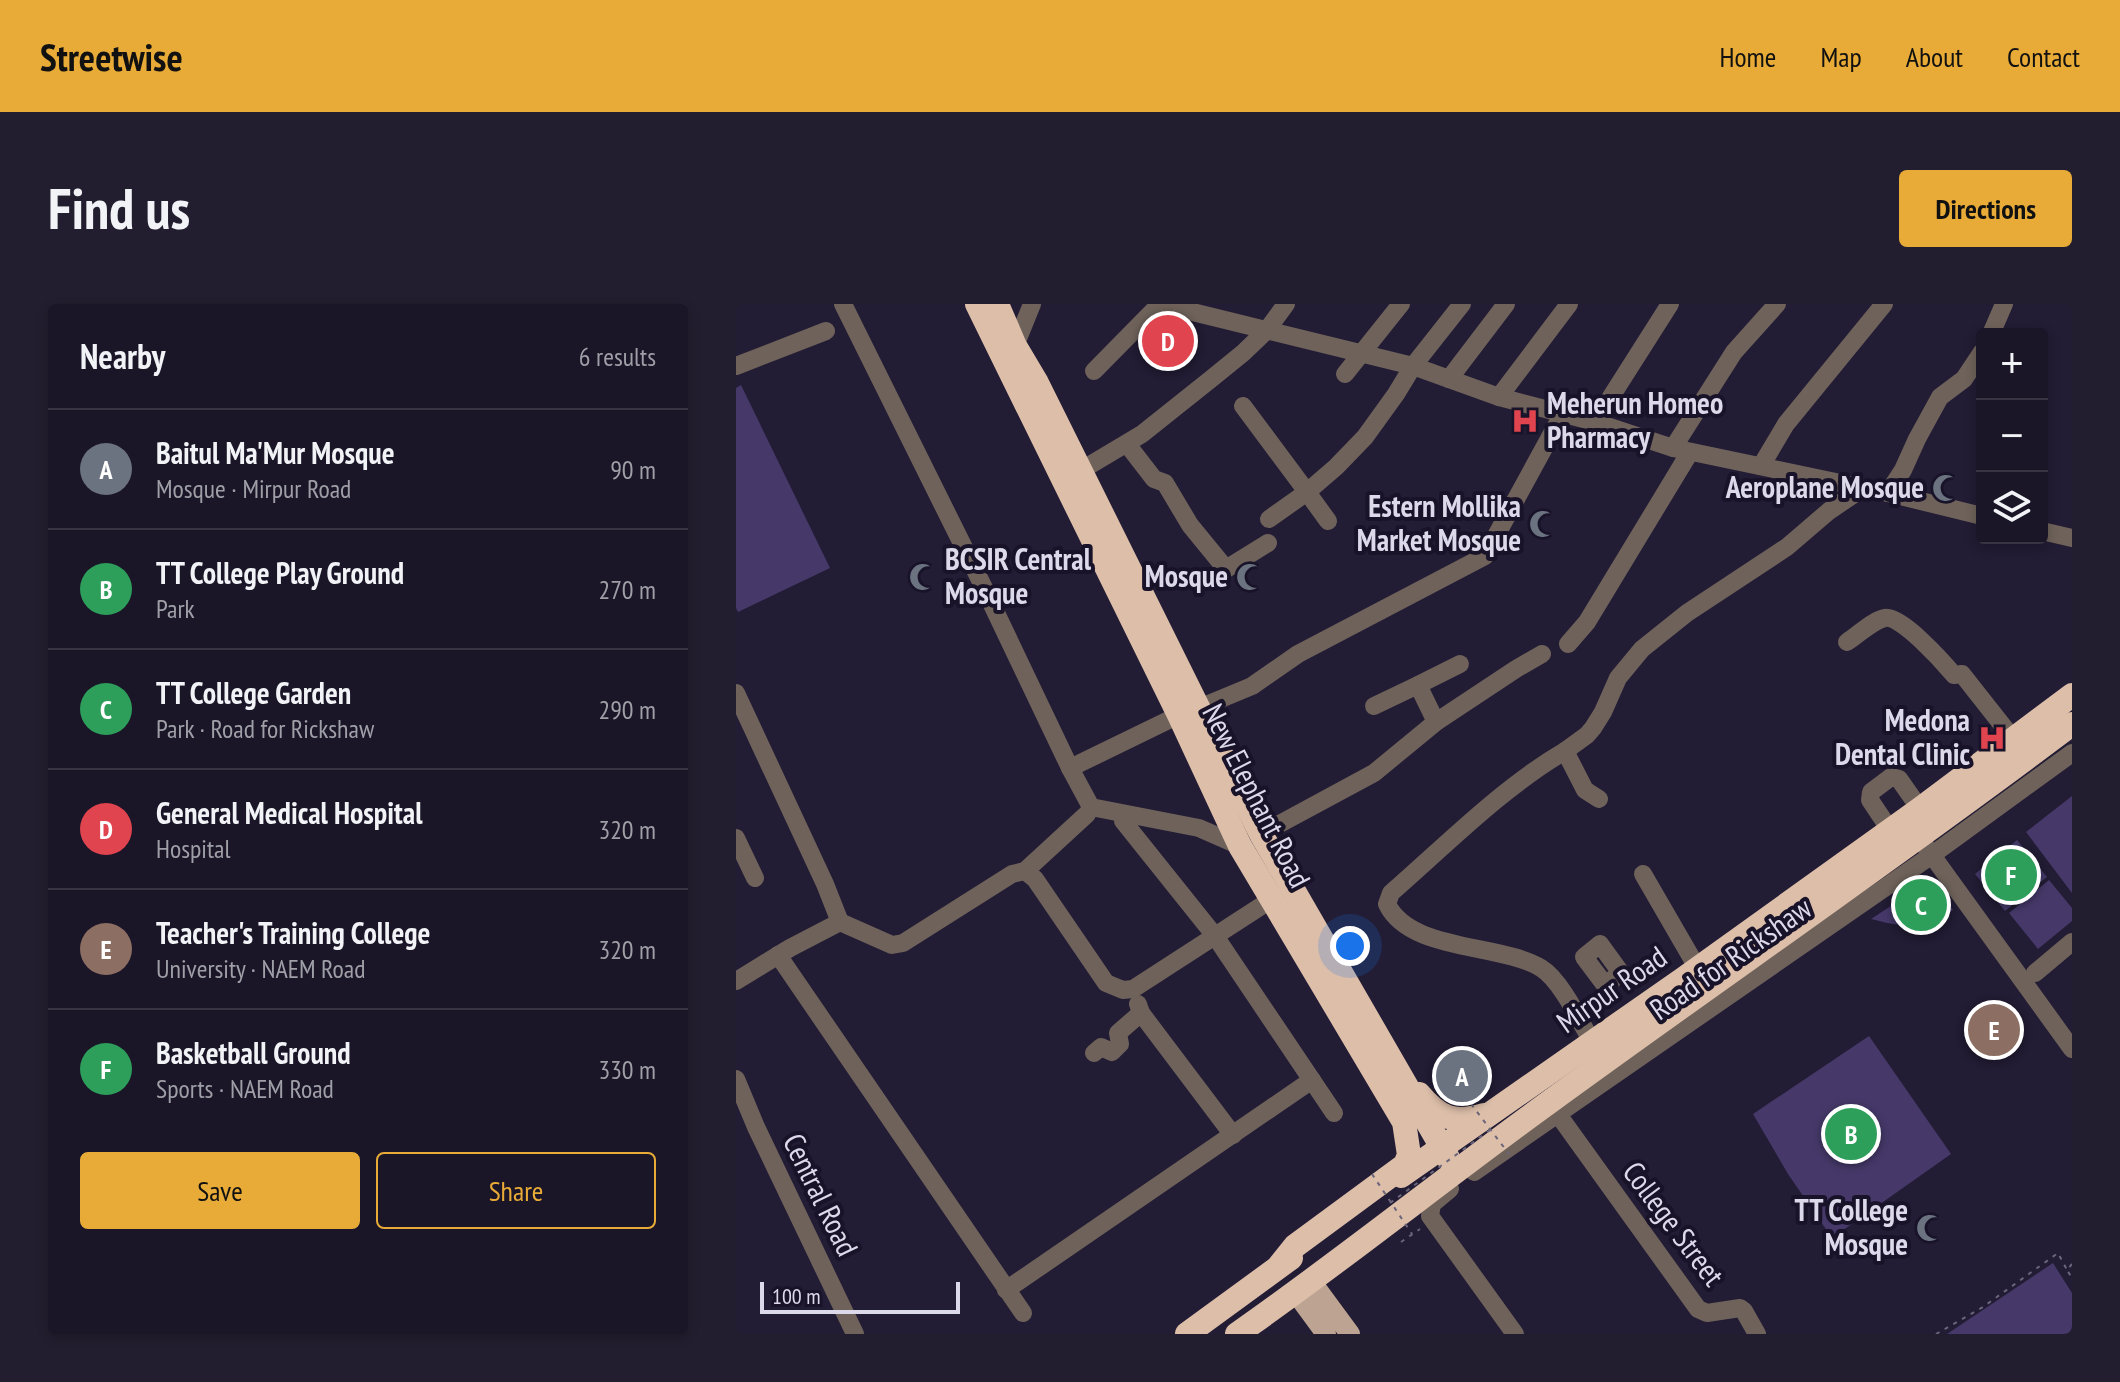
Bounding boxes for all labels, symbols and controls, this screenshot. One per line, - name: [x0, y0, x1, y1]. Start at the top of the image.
- text: Streetwise: [40, 32, 183, 81]
- text: Home: [1720, 38, 1776, 75]
- text: Map: [1820, 38, 1862, 75]
- text: About: [1906, 38, 1963, 75]
- text: Contact: [2007, 38, 2080, 75]
- button: Directions: [1899, 170, 2072, 247]
- text: Find us: [48, 172, 190, 244]
- pin: D: [1142, 311, 1194, 371]
- map controls: [1976, 328, 2048, 544]
- button: +: [1976, 328, 2048, 400]
- text: Nearby: [80, 334, 165, 378]
- text: 6 results: [579, 340, 656, 373]
- place label: Meherun Homeo Pharmacy: [1547, 383, 1723, 456]
- button: −: [1976, 400, 2048, 472]
- hospital icon: Meherun Homeo Pharmacy: [1510, 406, 1540, 436]
- text: Baitul Ma'Mur Mosque: [156, 433, 395, 472]
- text: A: [99, 453, 113, 486]
- text: 90 m: [610, 453, 656, 486]
- place label: Aeroplane Mosque: [1725, 467, 1924, 506]
- text: Mosque · Mirpur Road: [156, 472, 351, 505]
- button: layers: [1976, 472, 2048, 544]
- mosque icon: Aeroplane Mosque: [1931, 473, 1961, 503]
- place label: Estern Mollika Market Mosque: [1357, 486, 1521, 559]
- mosque icon: Estern Mollika Market Mosque: [1528, 509, 1558, 539]
- place label: BCSIR Central Mosque: [945, 539, 1092, 612]
- text: TT College Play Ground: [156, 553, 404, 592]
- place label: Mosque: [1145, 556, 1228, 595]
- mosque icon: BCSIR Central Mosque: [908, 562, 938, 592]
- mosque icon: Mosque: [1235, 562, 1265, 592]
- text: B: [100, 573, 112, 606]
- text: 270 m: [598, 573, 656, 606]
- text: Park: [156, 592, 195, 625]
- text: TT College Garden: [156, 673, 351, 712]
- text: C: [100, 693, 112, 726]
- text: 290 m: [598, 693, 656, 726]
- street label: New Elephant Road: [1194, 697, 1320, 894]
- place label: Medona Dental Clinic: [1835, 700, 1970, 773]
- text: Park · Road for Rickshaw: [156, 712, 374, 745]
- hospital icon: Medona Dental Clinic: [1977, 723, 2007, 753]
- text: General Medical Hospital: [156, 793, 422, 832]
- text: D: [99, 813, 113, 846]
- text: 320 m: [598, 813, 656, 846]
- text: Hospital: [156, 832, 231, 865]
- pin: F: [1985, 845, 2037, 905]
- pin: C: [1895, 875, 1947, 935]
- street label: Road for Rickshaw: [1642, 887, 1819, 1028]
- text: Teacher's Training College: [156, 913, 430, 952]
- your location: [1330, 926, 1370, 966]
- text: E: [100, 933, 112, 966]
- text: 320 m: [598, 933, 656, 966]
- street label: Mirpur Road: [1548, 937, 1674, 1041]
- text: University · NAEM Road: [156, 952, 365, 985]
- pin: E: [1968, 1000, 2020, 1060]
- text: Basketball Ground: [156, 1033, 351, 1072]
- pin: A: [1436, 1046, 1488, 1106]
- text: F: [101, 1053, 111, 1086]
- text: 330 m: [598, 1053, 656, 1086]
- text: Sports · NAEM Road: [156, 1072, 334, 1105]
- pin: B: [1825, 1104, 1877, 1164]
- street label: Central Road: [775, 1127, 868, 1262]
- button: Save: [80, 1152, 360, 1229]
- button: Share: [376, 1152, 656, 1229]
- street label: College Street: [1615, 1153, 1734, 1294]
- place label: TT College Mosque: [1794, 1190, 1908, 1263]
- mosque icon: TT College Mosque: [1915, 1213, 1945, 1243]
- scale bar: [760, 1278, 960, 1314]
- text: 100 m: [772, 1282, 821, 1310]

